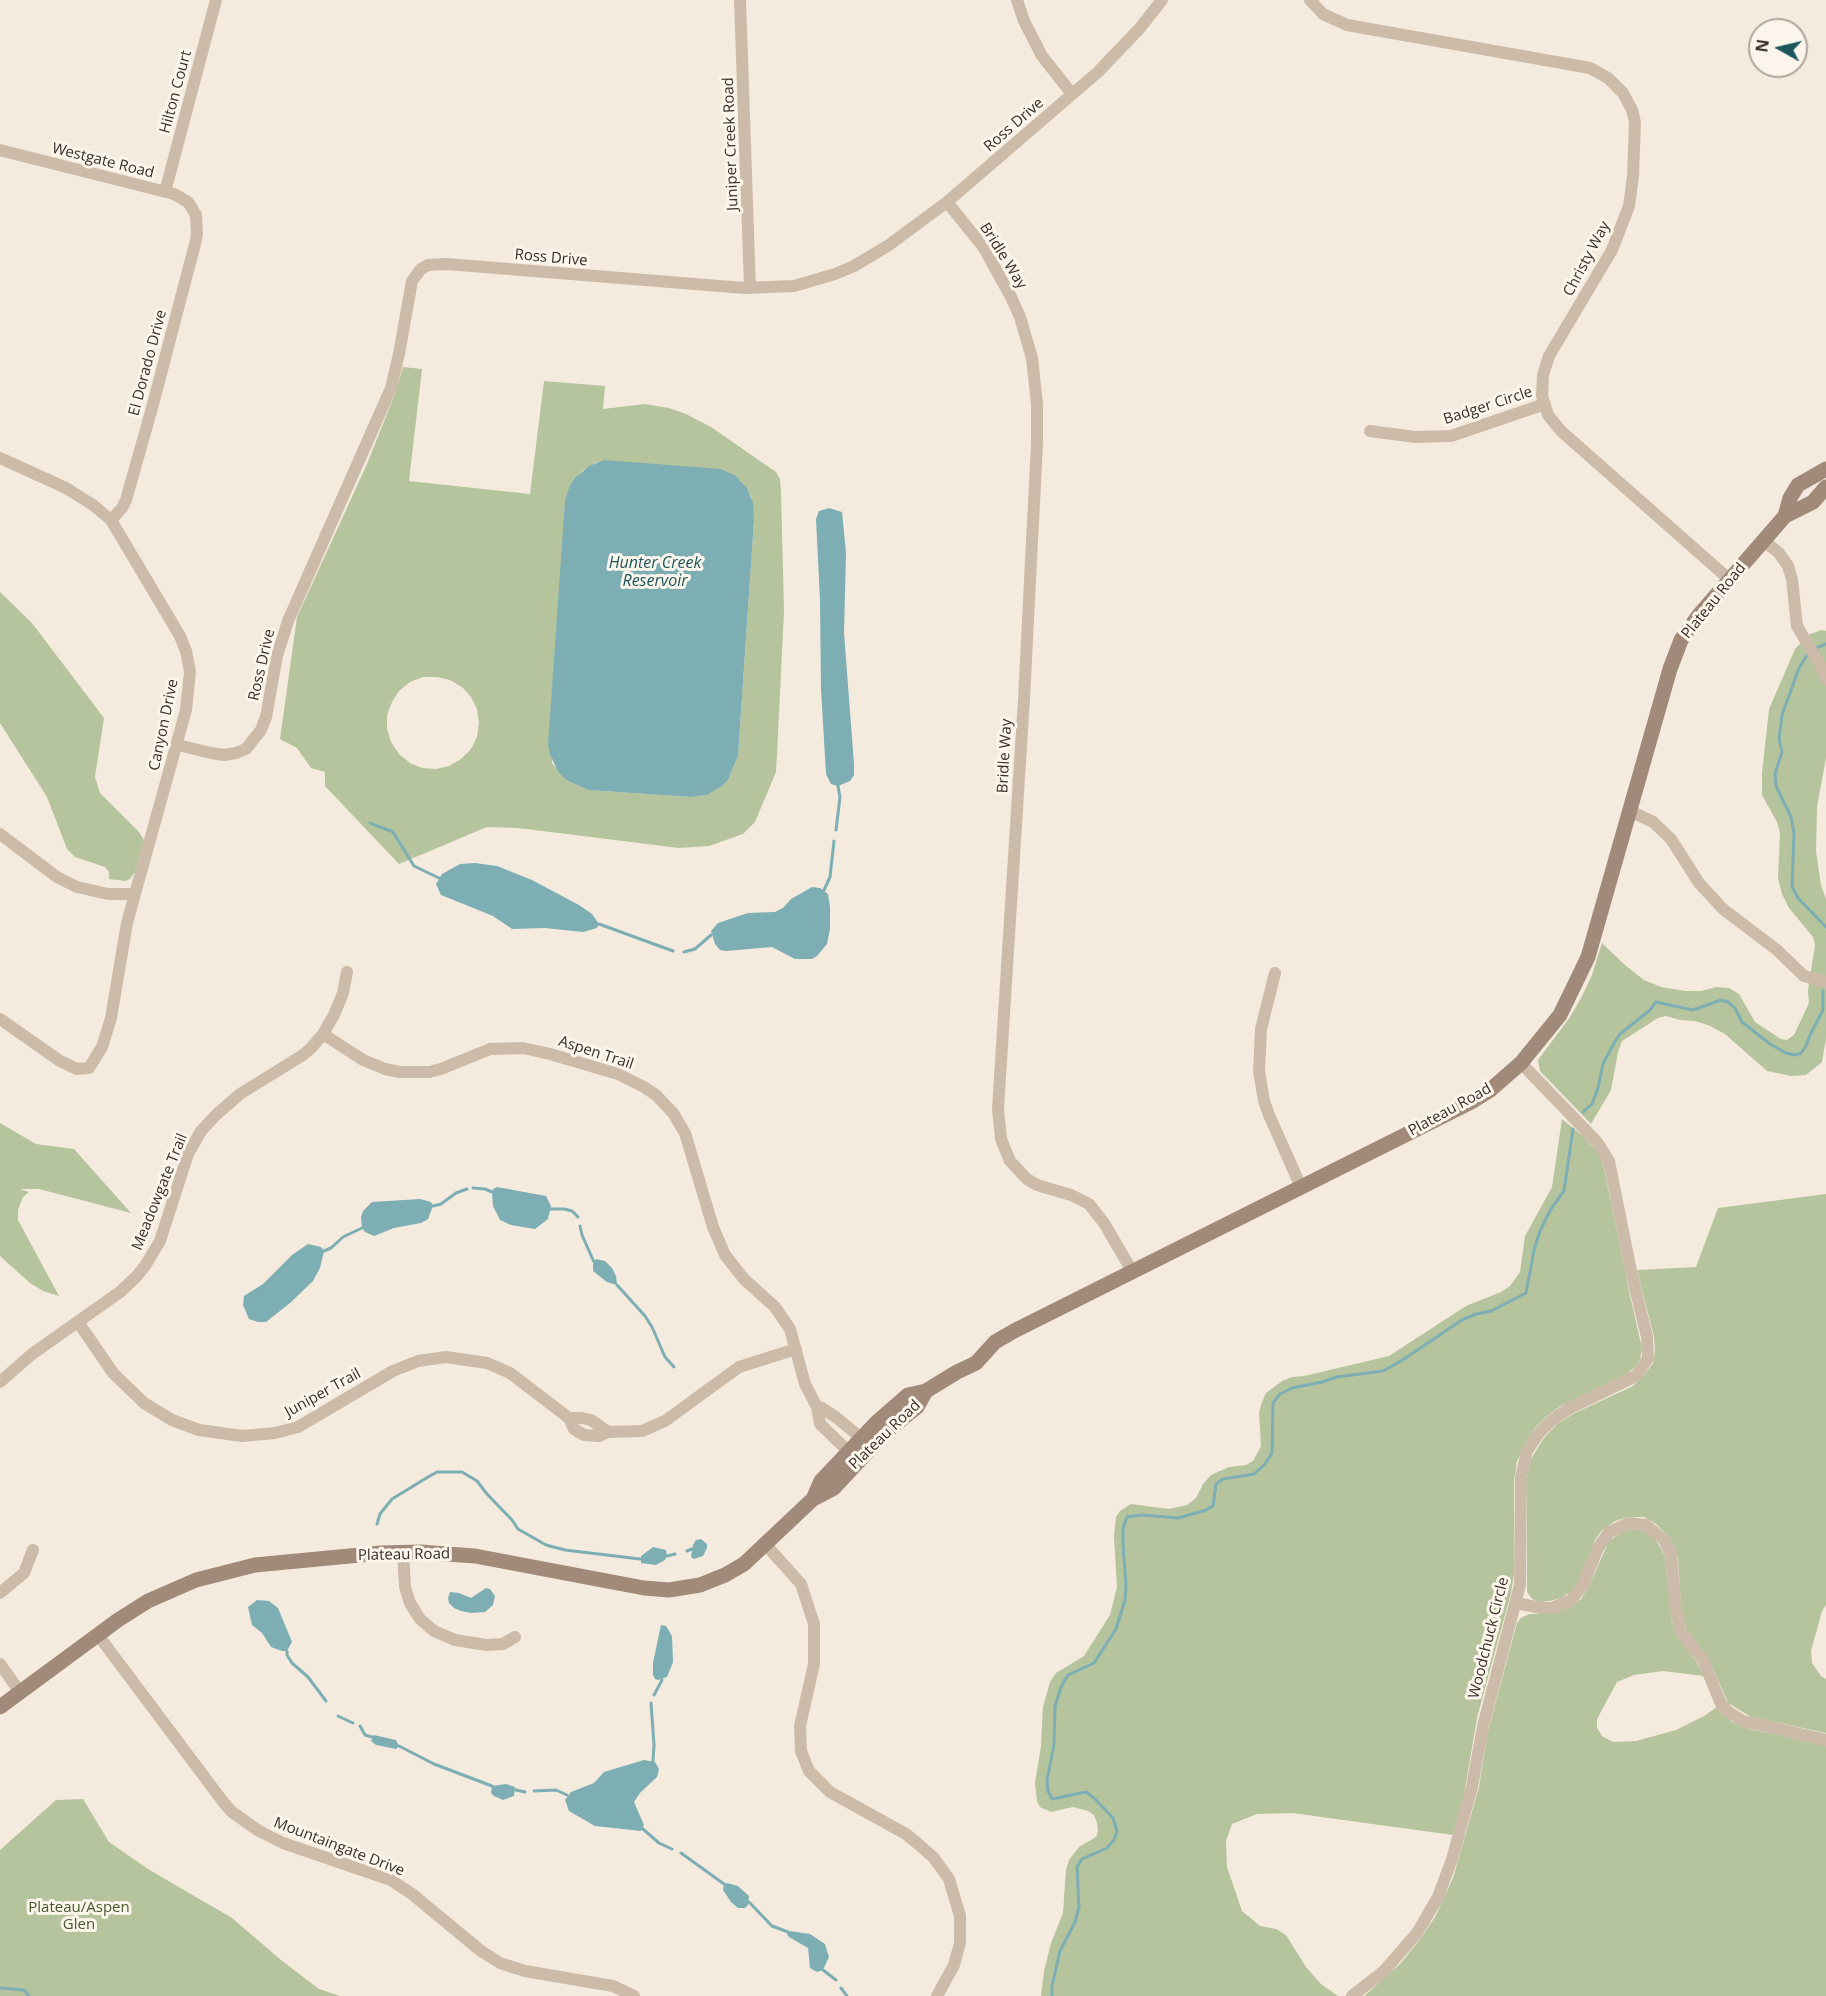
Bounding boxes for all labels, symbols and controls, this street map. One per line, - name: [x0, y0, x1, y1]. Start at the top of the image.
- north arrow: [1748, 18, 1808, 78]
- text: N: [1750, 38, 1774, 54]
- street label: Hilton Court: [156, 48, 196, 136]
- street label: Juniper Creek Road: [720, 77, 742, 211]
- street label: Ross Drive: [980, 94, 1048, 156]
- street label: Westgate Road: [50, 140, 156, 182]
- street label: Christy Way: [1560, 218, 1614, 300]
- street label: Bridle Way: [976, 220, 1030, 292]
- street label: Ross Drive: [514, 246, 588, 270]
- street label: El Dorado Drive: [125, 308, 171, 418]
- street label: Badger Circle: [1441, 383, 1535, 429]
- water label: Hunter Creek Reservoir: [609, 553, 701, 591]
- street label: Plateau Road: [1678, 560, 1750, 642]
- street label: Ross Drive: [245, 627, 279, 703]
- street label: Canyon Drive: [145, 677, 183, 773]
- street label: Bridle Way: [994, 718, 1016, 794]
- street label: Aspen Trail: [556, 1032, 636, 1074]
- street label: Plateau Road: [1405, 1080, 1495, 1140]
- street label: Meadowgate Trail: [128, 1131, 192, 1253]
- street label: Juniper Trail: [282, 1365, 364, 1421]
- street label: Plateau Road: [846, 1397, 924, 1473]
- street label: Plateau Road: [358, 1545, 450, 1565]
- street label: Woodchuck Circle: [1465, 1575, 1513, 1701]
- street label: Mountaingate Drive: [271, 1814, 407, 1880]
- park label: Plateau/Aspen Glen: [28, 1899, 130, 1934]

